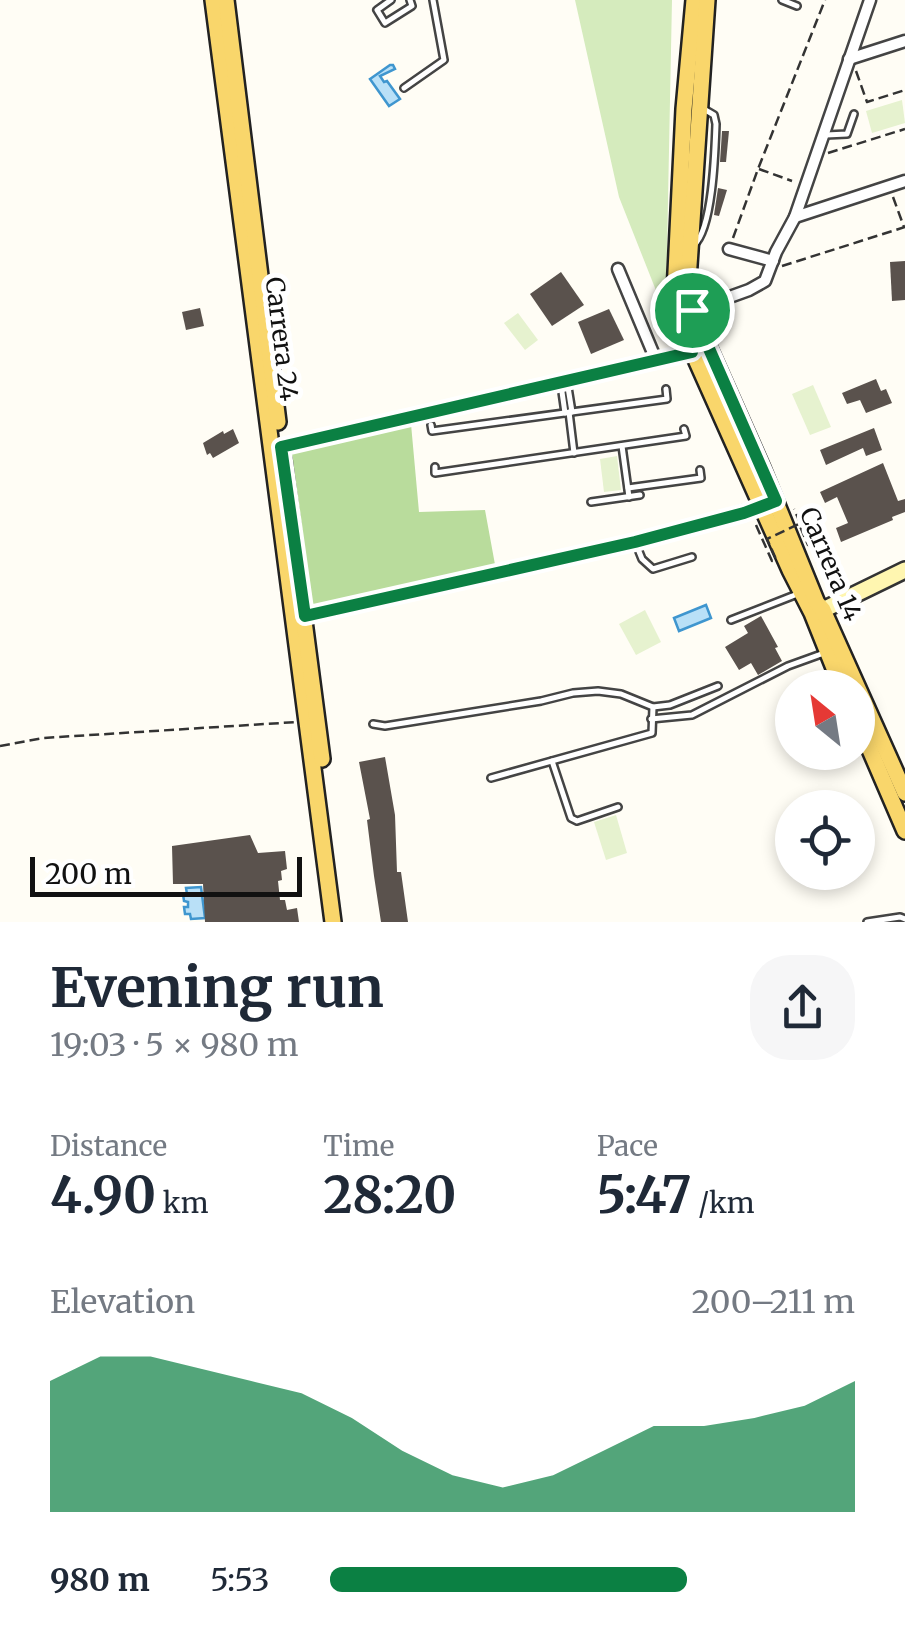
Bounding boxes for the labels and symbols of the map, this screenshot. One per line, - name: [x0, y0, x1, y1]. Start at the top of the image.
- pin: [650, 268, 735, 353]
- street label: Carrera 24: [259, 275, 305, 403]
- street label: Carrera 14: [793, 502, 869, 626]
- north arrow: [775, 670, 875, 770]
- scale bar: [30, 852, 302, 896]

